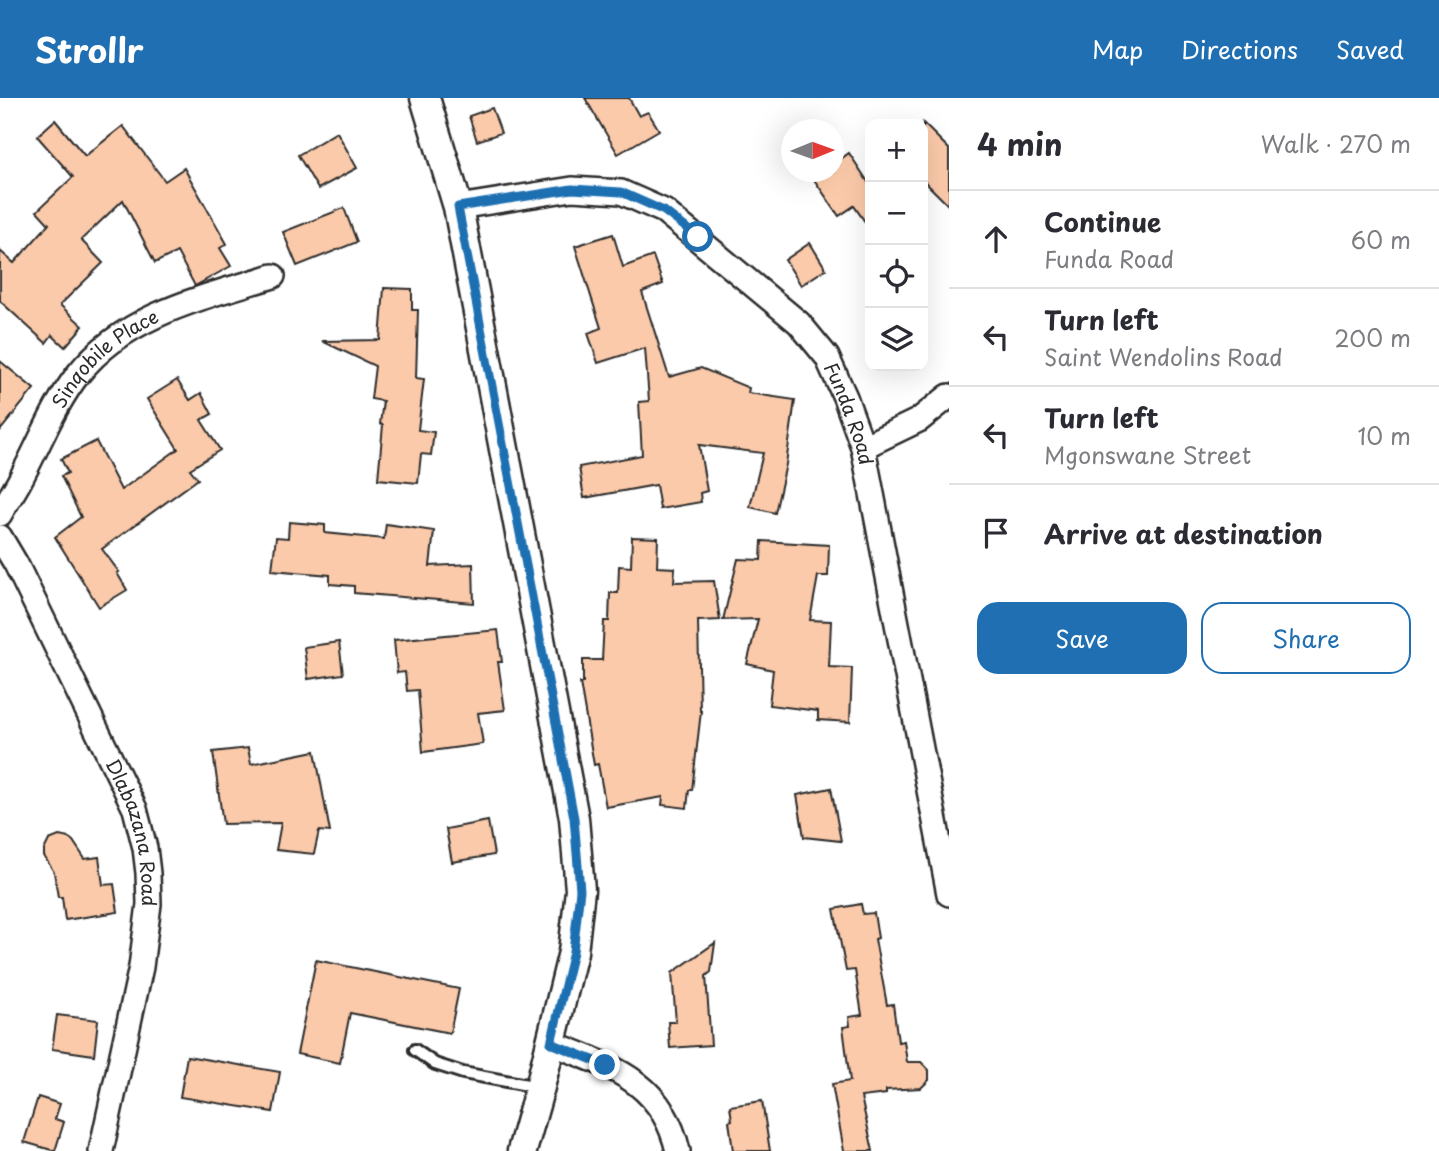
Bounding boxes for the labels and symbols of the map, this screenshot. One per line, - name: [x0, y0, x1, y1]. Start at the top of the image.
- north arrow: [781, 119, 844, 182]
- route start: [682, 221, 713, 252]
- street label: Sinqobile Place: [44, 302, 163, 413]
- street label: Funda Road: [818, 357, 881, 467]
- street label: Dlabazana Road: [100, 754, 164, 907]
- route end: [589, 1049, 620, 1080]

